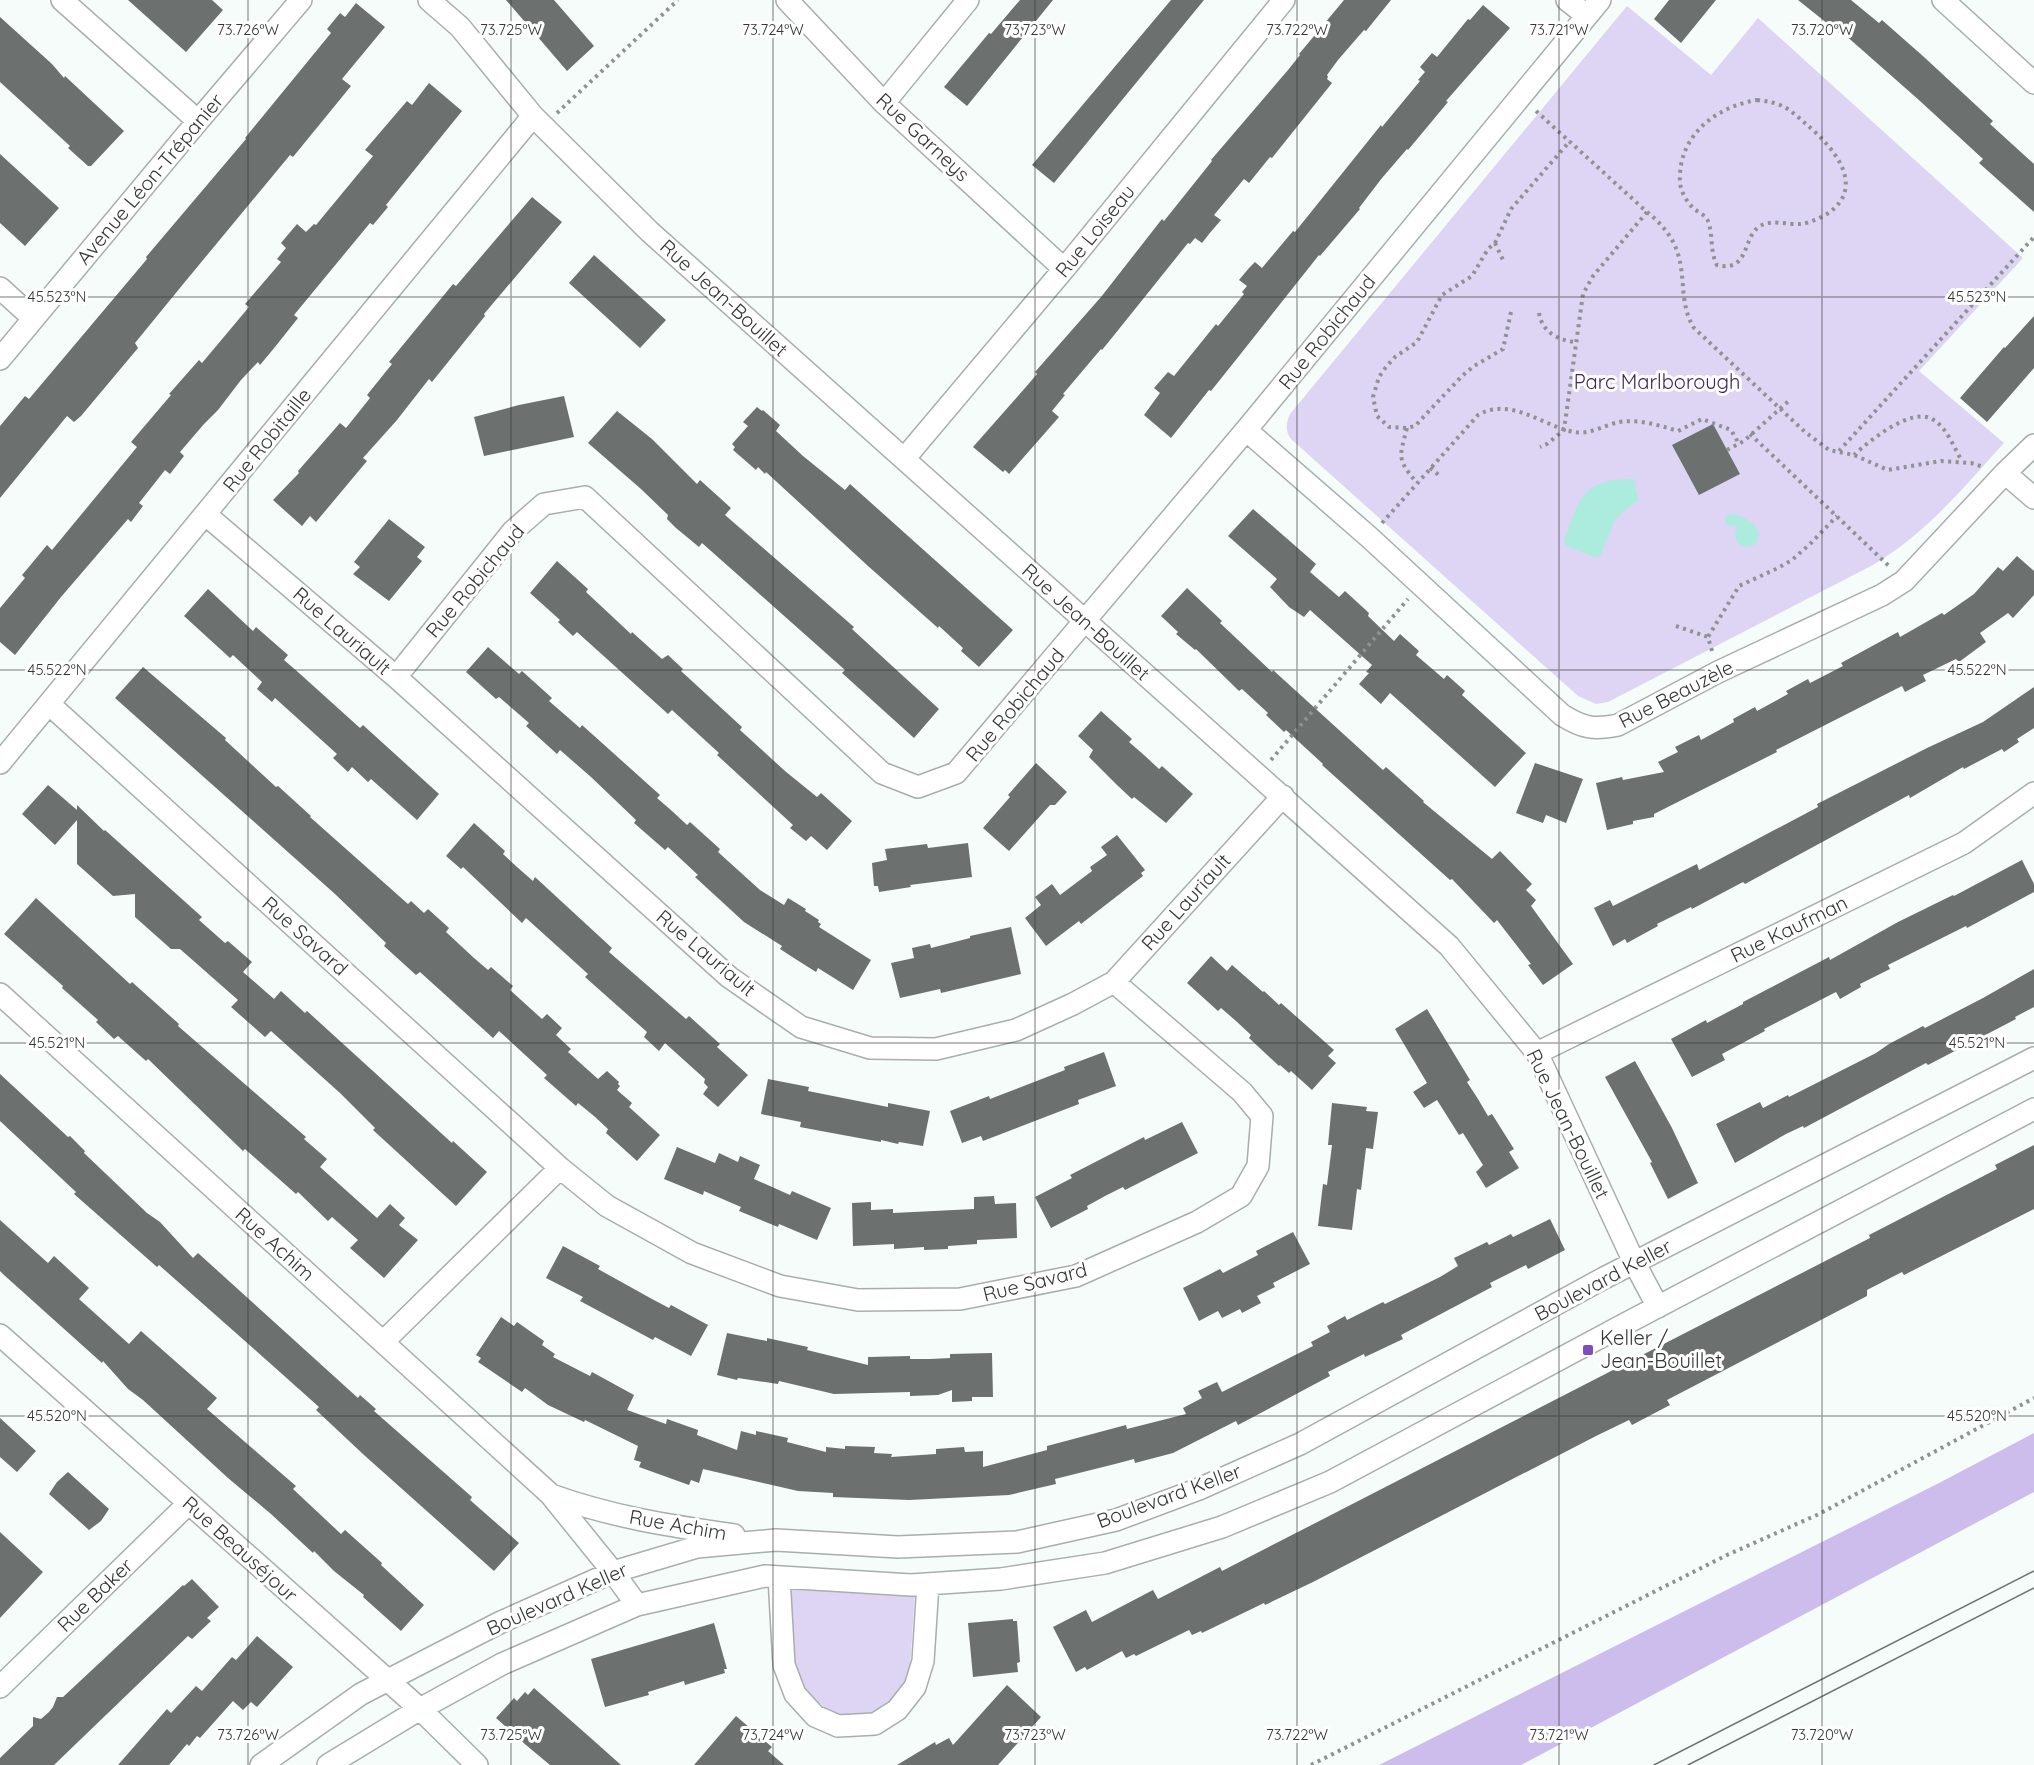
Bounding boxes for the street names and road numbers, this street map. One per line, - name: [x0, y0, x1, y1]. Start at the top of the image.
- street label: Rue Garneys: [871, 87, 975, 186]
- street label: Avenue Léon-Trépanier: [71, 88, 229, 269]
- street label: Rue Loiseau: [1050, 179, 1140, 282]
- street label: Rue Jean-Bouillet: [655, 234, 794, 362]
- street label: Rue Robichaud: [1273, 269, 1380, 394]
- street label: Rue Robitaille: [217, 383, 316, 497]
- street label: Rue Robichaud: [420, 519, 529, 642]
- street label: Rue Jean-Bouillet: [1017, 558, 1156, 686]
- street label: Rue Lauriault: [288, 581, 397, 680]
- street label: Rue Robichaud: [960, 643, 1069, 766]
- street label: Rue Beauzèle: [1614, 654, 1737, 733]
- street label: Rue Lauriault: [1136, 848, 1236, 955]
- street label: Rue Kaufman: [1726, 889, 1851, 968]
- street label: Rue Savard: [257, 891, 353, 981]
- street label: Rue Lauriault: [652, 904, 761, 1002]
- street label: Rue Jean-Bouillet: [1521, 1045, 1616, 1203]
- street label: Rue Achim: [230, 1201, 320, 1286]
- street label: Boulevard Keller: [1530, 1233, 1676, 1326]
- street label: Rue Savard: [980, 1257, 1090, 1307]
- street label: Boulevard Keller: [1093, 1458, 1245, 1533]
- street label: Rue Beauséjour: [178, 1490, 303, 1607]
- street label: Rue Achim: [627, 1504, 729, 1545]
- street label: Rue Baker: [52, 1552, 138, 1637]
- street label: Boulevard Keller: [482, 1556, 632, 1641]

